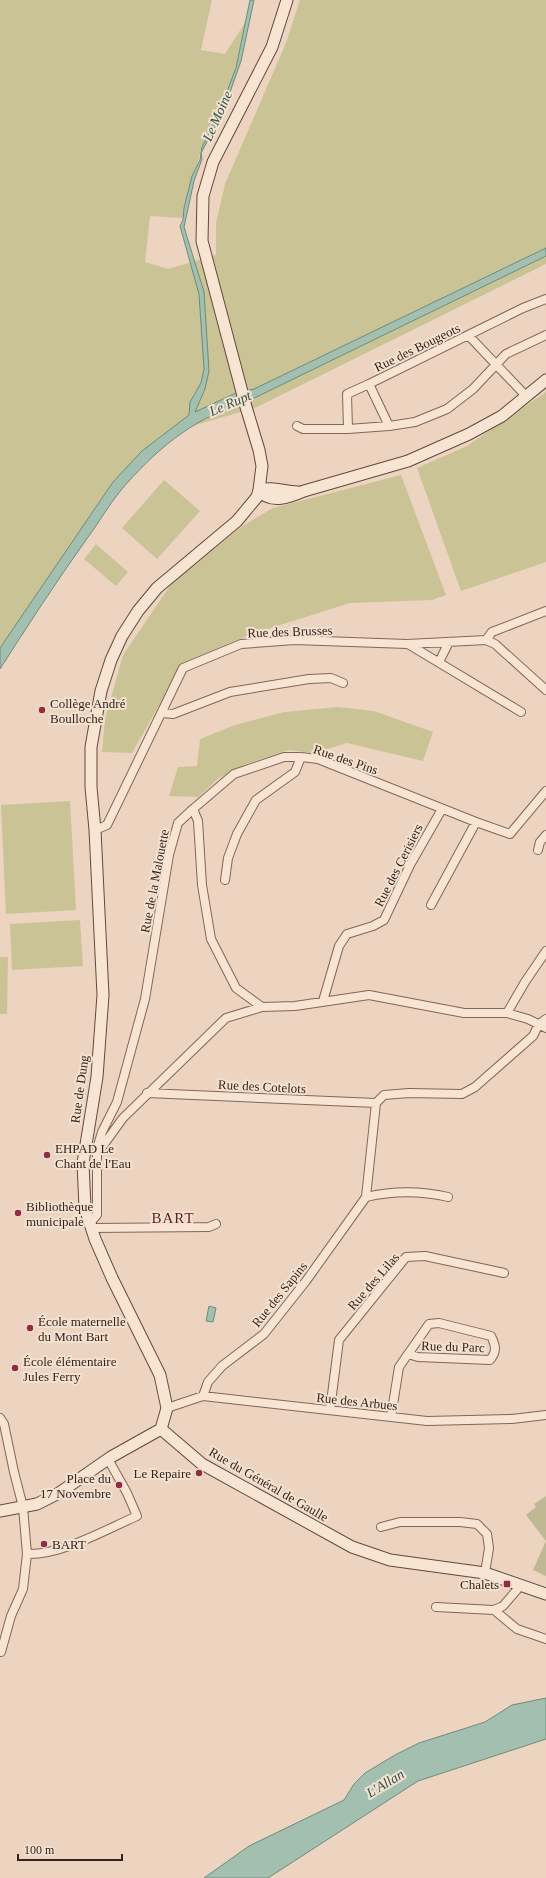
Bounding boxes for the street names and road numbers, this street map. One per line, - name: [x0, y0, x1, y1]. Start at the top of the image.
- street label: Rue des Bougeots: [372, 320, 463, 375]
- street label: Rue des Brusses: [247, 623, 333, 640]
- street label: Rue des Pins: [312, 741, 380, 777]
- street label: Rue des Cerisiers: [371, 821, 426, 909]
- street label: Rue de la Malouette: [137, 828, 172, 934]
- street label: Rue de Dung: [67, 1054, 92, 1124]
- street label: Rue des Cotelots: [218, 1077, 306, 1096]
- street label: Rue des Lilas: [345, 1250, 402, 1313]
- street label: Rue des Sapins: [249, 1259, 310, 1330]
- street label: Rue du Parc: [421, 1338, 485, 1355]
- street label: Rue des Arbues: [316, 1390, 398, 1413]
- street label: Rue du Général de Gaulle: [207, 1444, 331, 1525]

